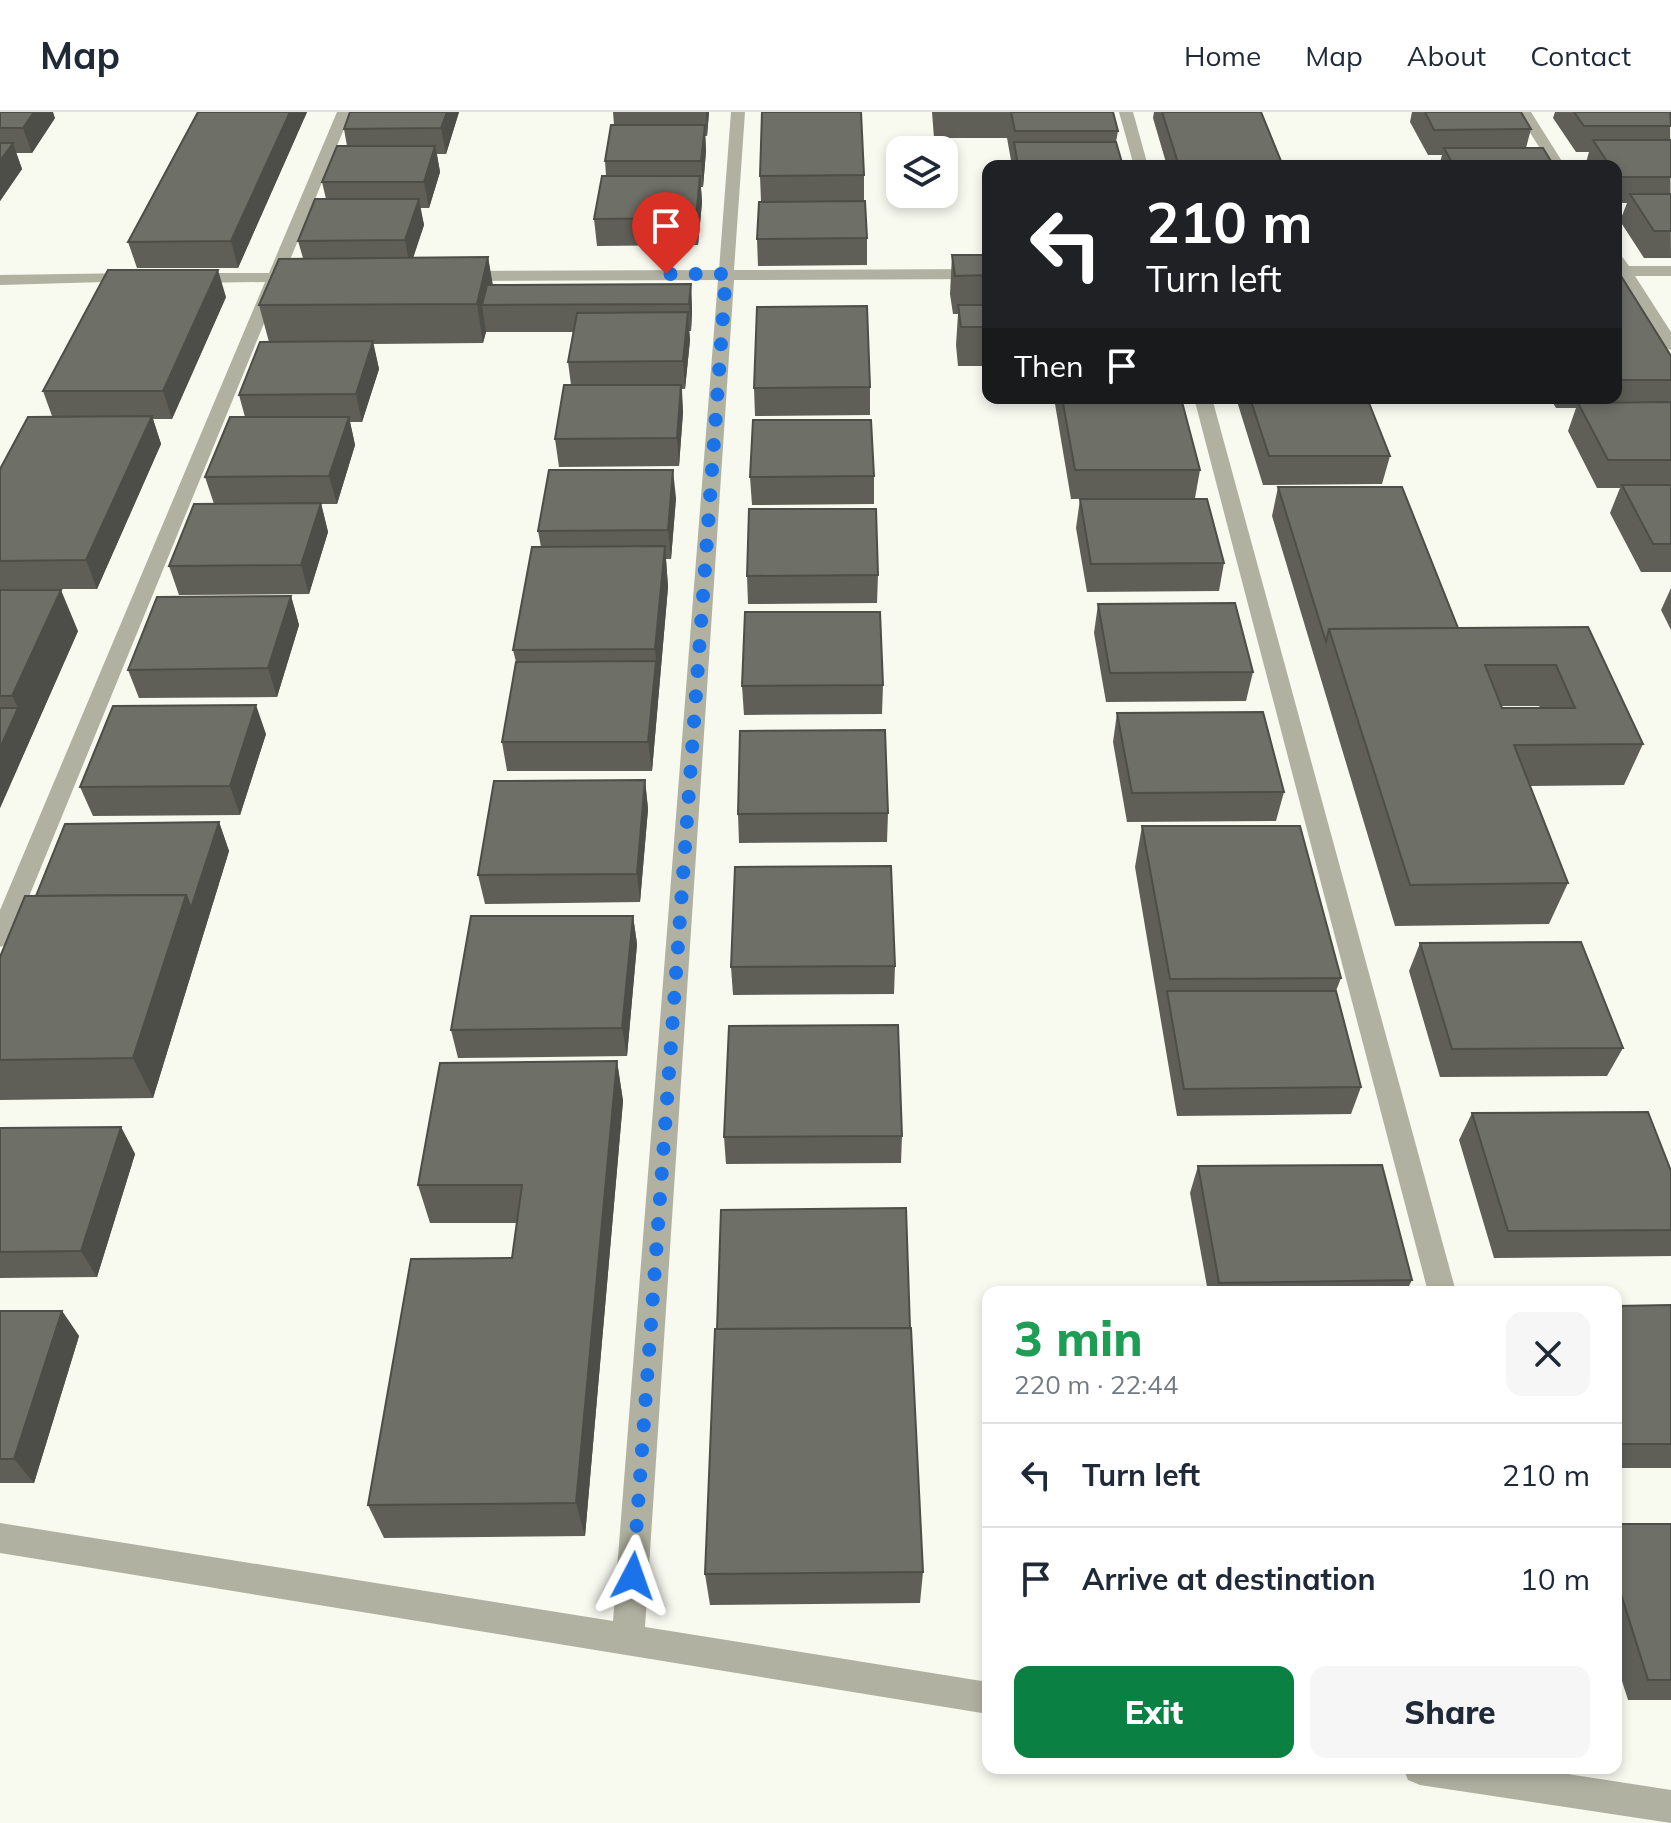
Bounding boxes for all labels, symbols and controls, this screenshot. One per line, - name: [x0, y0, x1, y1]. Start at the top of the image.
- text: Map: [40, 31, 120, 79]
- text: Home: [1184, 38, 1261, 73]
- text: Map: [1305, 38, 1363, 73]
- text: About: [1407, 38, 1486, 73]
- text: Contact: [1530, 38, 1631, 73]
- map controls: [886, 136, 958, 208]
- button: layers: [886, 136, 958, 208]
- text: 210 m: [1146, 187, 1313, 257]
- pin: [632, 192, 700, 274]
- icon: left: [1014, 192, 1118, 296]
- icon: arrive: [644, 204, 688, 248]
- text: Turn left: [1146, 256, 1282, 301]
- icon: arrive: [1100, 344, 1144, 388]
- text: Then: [1014, 347, 1084, 385]
- text: 3 min: [1014, 1308, 1143, 1368]
- button: close: [1506, 1312, 1590, 1396]
- text: 220 m · 22:44: [1014, 1368, 1178, 1401]
- icon: left: [1014, 1453, 1058, 1497]
- text: Turn left: [1082, 1456, 1200, 1494]
- text: 210 m: [1502, 1456, 1590, 1494]
- position arrow: [591, 1534, 675, 1618]
- icon: arrive: [1014, 1557, 1058, 1601]
- text: Arrive at destination: [1082, 1560, 1376, 1598]
- text: 10 m: [1520, 1560, 1590, 1598]
- button: Exit: [1014, 1666, 1294, 1758]
- button: Share: [1310, 1666, 1590, 1758]

